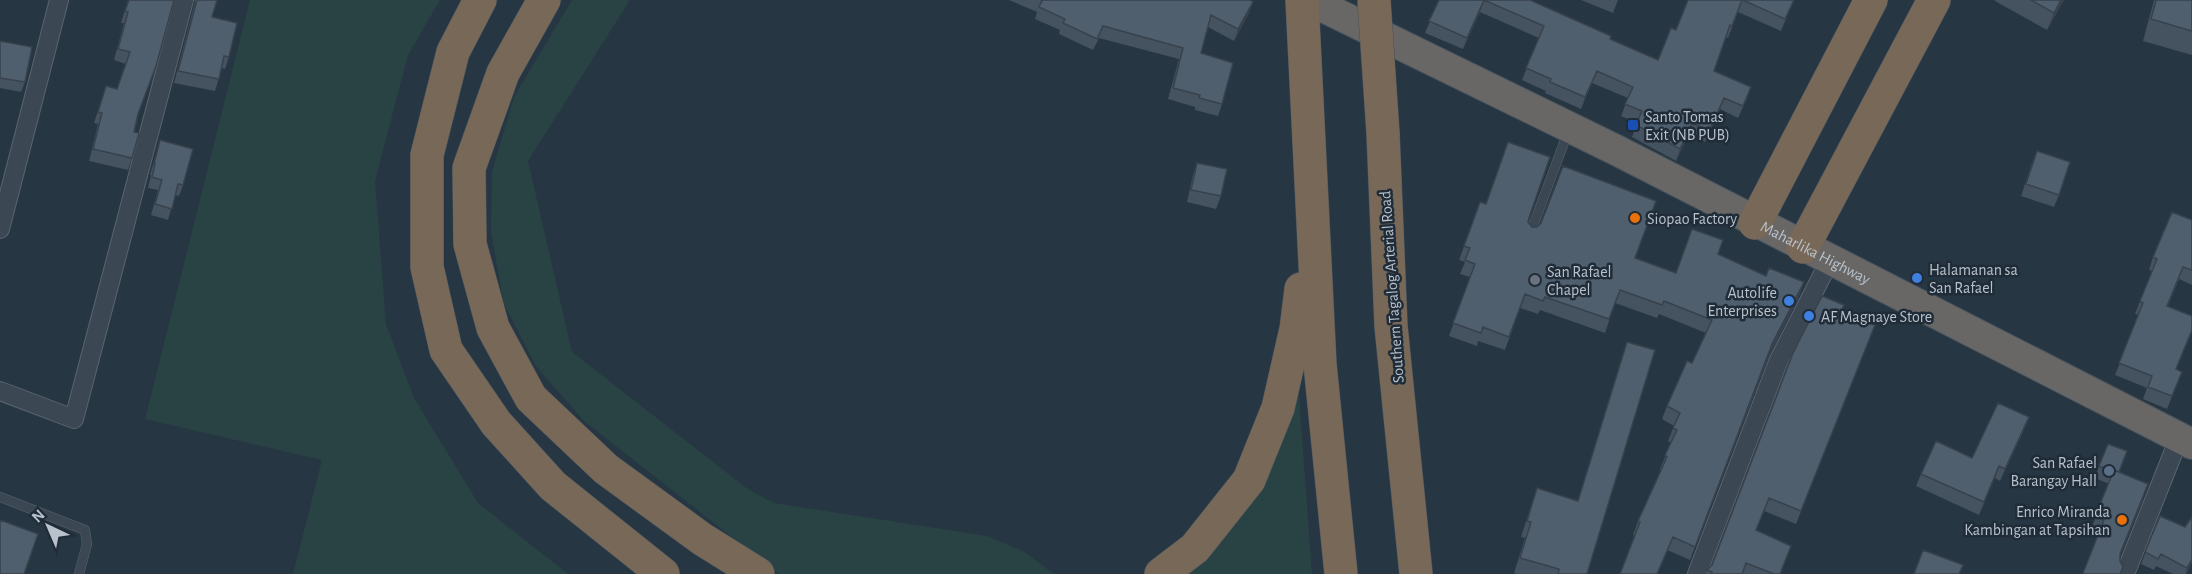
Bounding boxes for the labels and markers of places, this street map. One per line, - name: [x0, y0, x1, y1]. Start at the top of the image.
- place label: Santo Tomas Exit (NB PUB): [1645, 109, 1730, 143]
- marker: Santo Tomas Exit (NB PUB): [1626, 118, 1640, 132]
- marker: Siopao Factory: [1628, 211, 1642, 225]
- place label: Siopao Factory: [1647, 211, 1737, 228]
- place label: Halamanan sa San Rafael: [1929, 262, 2018, 296]
- place label: San Rafael Chapel: [1547, 264, 1612, 298]
- marker: Halamanan sa San Rafael: [1910, 271, 1924, 285]
- marker: San Rafael Chapel: [1528, 273, 1542, 287]
- place label: Autolife Enterprises: [1708, 285, 1777, 319]
- marker: Autolife Enterprises: [1782, 294, 1796, 308]
- marker: AF Magnaye Store: [1802, 309, 1816, 323]
- place label: AF Magnaye Store: [1821, 309, 1932, 326]
- place label: San Rafael Barangay Hall: [2011, 455, 2097, 490]
- marker: San Rafael Barangay Hall: [2102, 464, 2116, 478]
- place label: Enrico Miranda Kambingan at Tapsihan: [1964, 504, 2110, 538]
- marker: Enrico Miranda Kambingan at Tapsihan: [2115, 513, 2129, 527]

